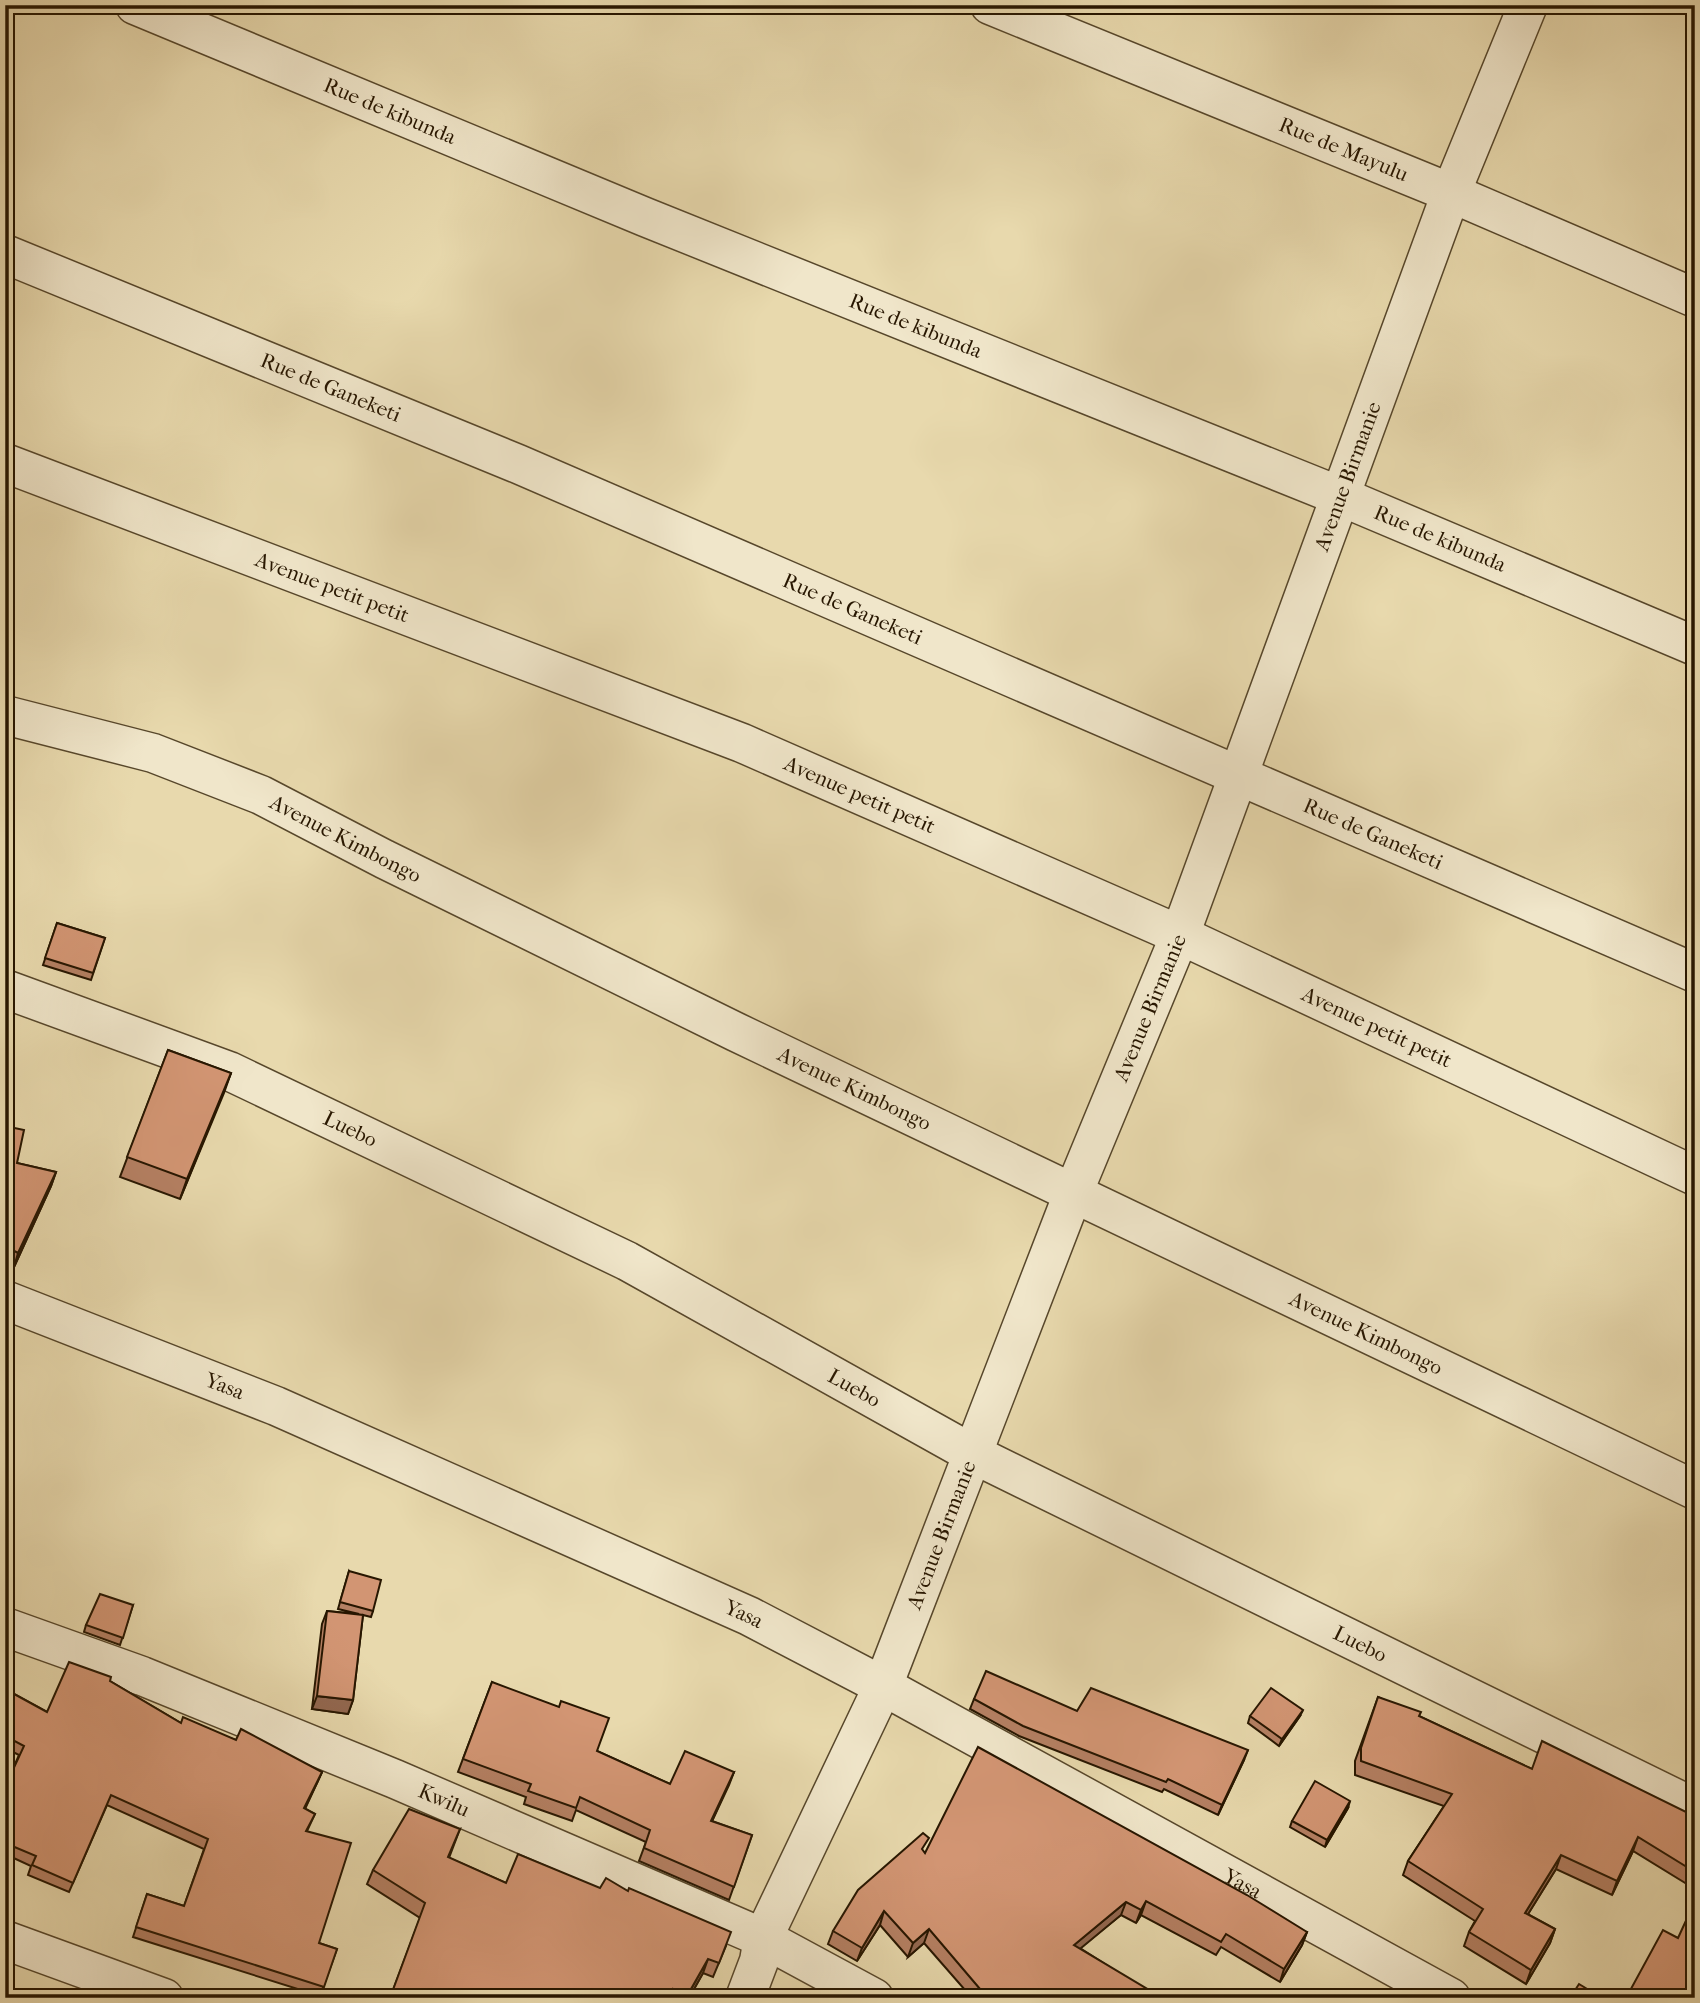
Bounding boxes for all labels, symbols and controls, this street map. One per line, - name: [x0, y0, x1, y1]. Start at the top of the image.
- street label: Rue de kibunda: [320, 73, 460, 149]
- street label: Rue de Mayulu: [1276, 112, 1412, 186]
- street label: Rue de kibunda: [846, 288, 986, 363]
- street label: Rue de Ganeketi: [257, 348, 405, 427]
- street label: Avenue Birmanie: [1309, 398, 1386, 555]
- street label: Rue de kibunda: [1371, 500, 1510, 577]
- street label: Avenue petit petit: [251, 547, 413, 628]
- street label: Rue de Ganeketi: [779, 568, 926, 649]
- street label: Avenue petit petit: [780, 751, 940, 838]
- street label: Avenue Kimbongo: [265, 789, 425, 887]
- street label: Rue de Ganeketi: [1300, 793, 1447, 875]
- street label: Avenue Birmanie: [1108, 931, 1191, 1086]
- street label: Avenue petit petit: [1297, 981, 1456, 1073]
- street label: Avenue Kimbongo: [773, 1041, 935, 1135]
- street label: Luebo: [320, 1106, 381, 1152]
- street label: Avenue Kimbongo: [1285, 1286, 1447, 1380]
- street label: Luebo: [824, 1364, 885, 1412]
- street label: Yasa: [201, 1367, 248, 1404]
- street label: Avenue Birmanie: [901, 1457, 981, 1613]
- street label: Yasa: [720, 1594, 768, 1633]
- street label: Luebo: [1330, 1621, 1391, 1667]
- street label: Kwilu: [415, 1779, 473, 1822]
- street label: Yasa: [1219, 1863, 1266, 1904]

